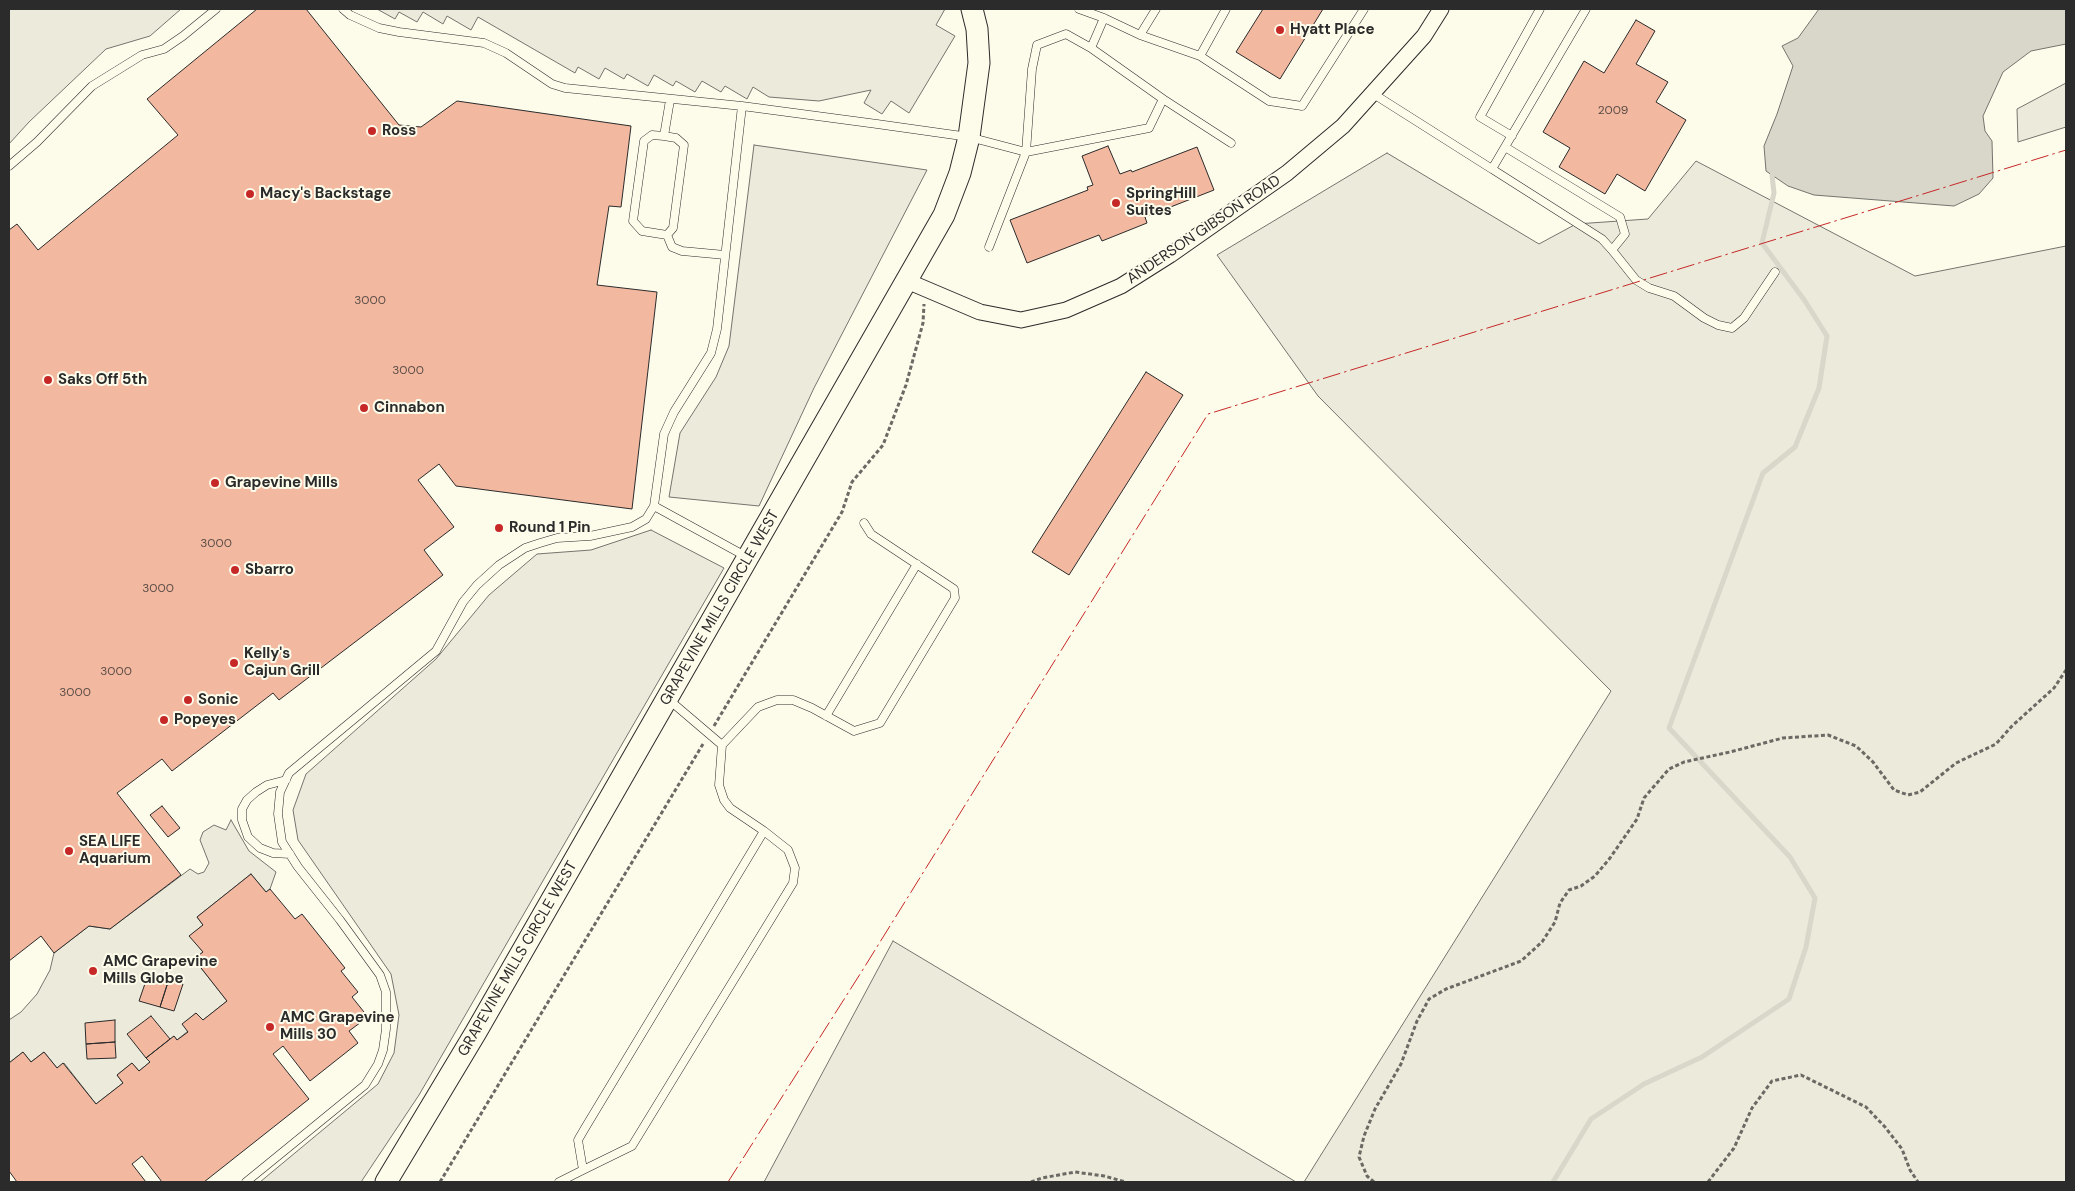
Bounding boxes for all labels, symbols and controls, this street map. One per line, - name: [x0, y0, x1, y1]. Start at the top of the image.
- place label: Hyatt Place: [1290, 21, 1375, 39]
- marker: Hyatt Place: [1274, 24, 1286, 36]
- house number: 2009: [1598, 104, 1628, 118]
- place label: Ross: [382, 122, 416, 140]
- marker: Ross: [366, 125, 378, 137]
- street label: ANDERSON GIBSON ROAD: [1124, 172, 1284, 288]
- place label: Macy's Backstage: [260, 185, 391, 203]
- place label: SpringHill Suites: [1126, 185, 1196, 220]
- marker: Macy's Backstage: [244, 188, 256, 200]
- marker: SpringHill Suites: [1110, 197, 1122, 209]
- house number: 3000: [354, 294, 386, 308]
- house number: 3000: [392, 364, 424, 378]
- place label: Saks Off 5th: [58, 371, 147, 389]
- marker: Saks Off 5th: [42, 374, 54, 386]
- place label: Cinnabon: [374, 399, 445, 417]
- marker: Cinnabon: [358, 402, 370, 414]
- place label: Grapevine Mills: [225, 474, 338, 492]
- marker: Grapevine Mills: [209, 477, 221, 489]
- street label: GRAPEVINE MILLS CIRCLE WEST: [657, 507, 783, 709]
- place label: Round 1 Pin: [509, 519, 591, 537]
- marker: Round 1 Pin: [493, 522, 505, 534]
- house number: 3000: [200, 537, 232, 551]
- place label: Sbarro: [245, 561, 294, 579]
- marker: Sbarro: [229, 564, 241, 576]
- house number: 3000: [142, 582, 174, 596]
- place label: Kelly's Cajun Grill: [244, 645, 320, 680]
- marker: Kelly's Cajun Grill: [228, 657, 240, 669]
- house number: 3000: [100, 665, 132, 679]
- house number: 3000: [59, 686, 91, 700]
- place label: Sonic: [198, 691, 239, 709]
- marker: Sonic: [182, 694, 194, 706]
- place label: Popeyes: [174, 711, 236, 729]
- marker: Popeyes: [158, 714, 170, 726]
- place label: SEA LIFE Aquarium: [79, 833, 151, 868]
- marker: SEA LIFE Aquarium: [63, 845, 75, 857]
- street label: GRAPEVINE MILLS CIRCLE WEST: [455, 858, 581, 1060]
- place label: AMC Grapevine Mills Globe: [103, 953, 218, 988]
- marker: AMC Grapevine Mills Globe: [87, 965, 99, 977]
- place label: AMC Grapevine Mills 30: [280, 1009, 395, 1044]
- marker: AMC Grapevine Mills 30: [264, 1021, 276, 1033]

